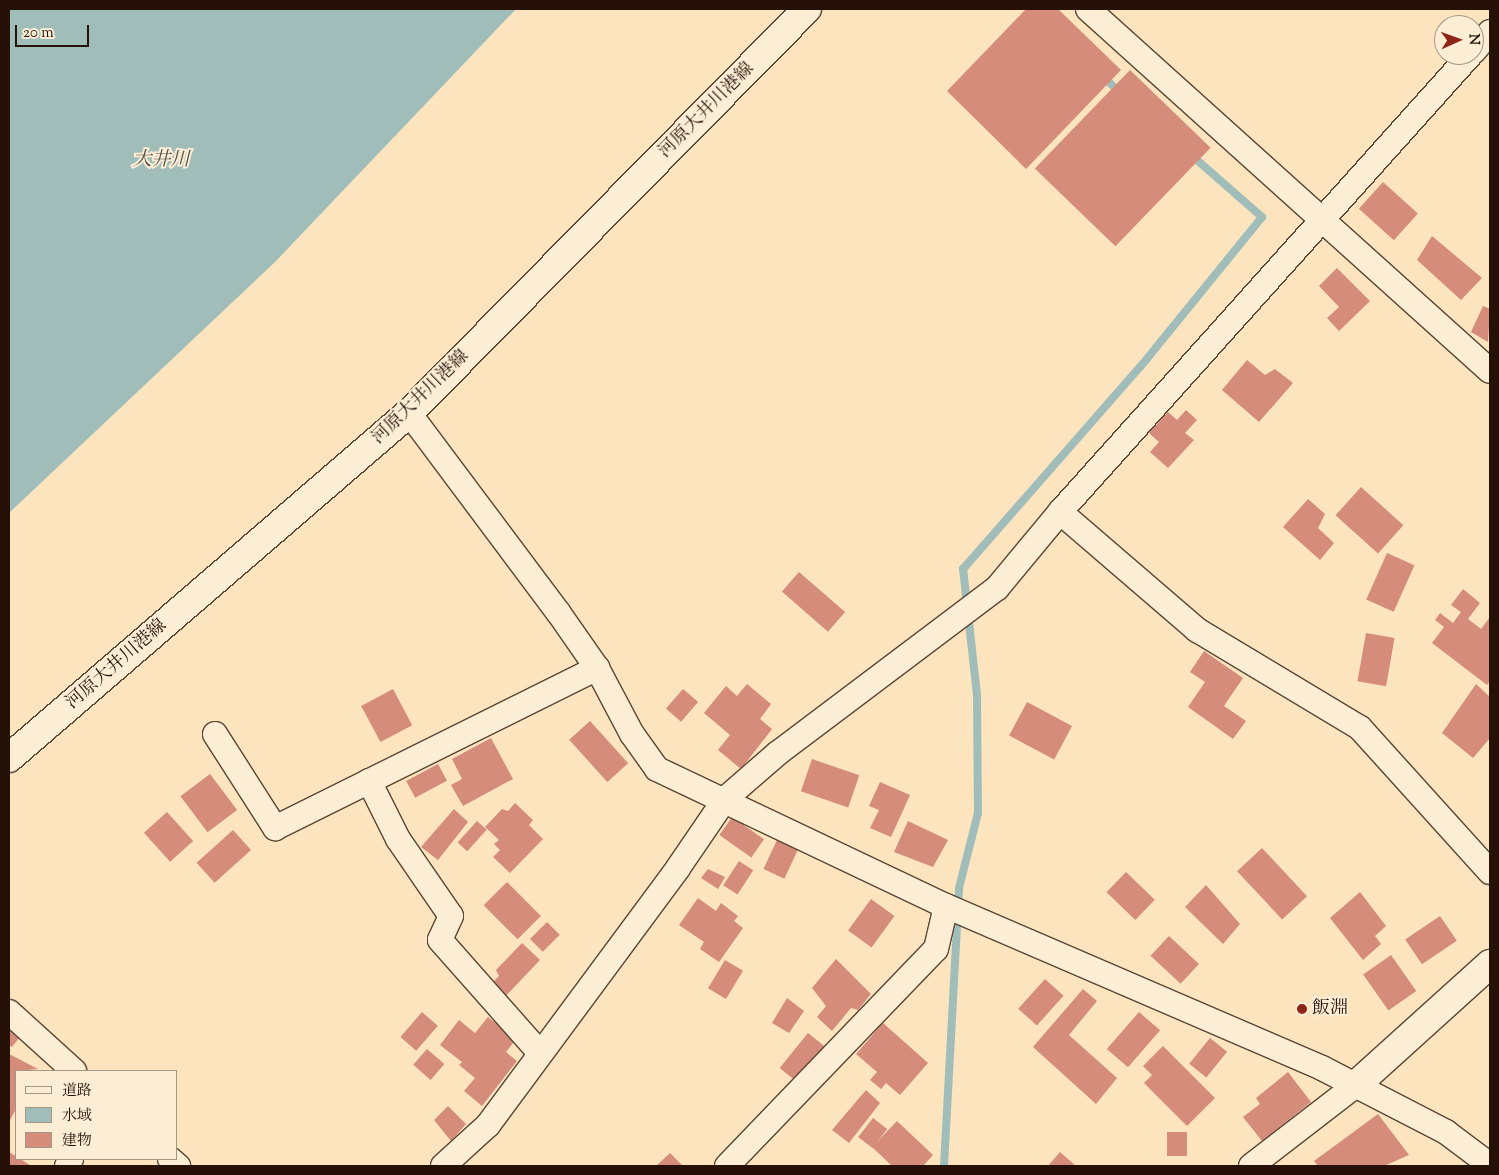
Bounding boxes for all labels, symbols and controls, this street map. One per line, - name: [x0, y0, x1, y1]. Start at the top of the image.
- scale bar: [18, 15, 91, 47]
- north arrow: [1434, 15, 1484, 65]
- text: 20 m: [23, 23, 54, 44]
- text: N: [1463, 34, 1483, 45]
- street label: 河原大井川港線: [655, 59, 759, 163]
- water label: 大井川: [133, 150, 189, 172]
- street label: 河原大井川港線: [368, 346, 474, 450]
- street label: 河原大井川港線: [62, 616, 172, 714]
- place label: 飯淵: [1312, 998, 1348, 1020]
- marker: 飯淵: [1296, 1003, 1308, 1015]
- legend: [15, 1070, 178, 1160]
- text: 道路: [62, 1081, 92, 1102]
- text: 水域: [62, 1106, 92, 1127]
- text: 建物: [62, 1131, 92, 1152]

